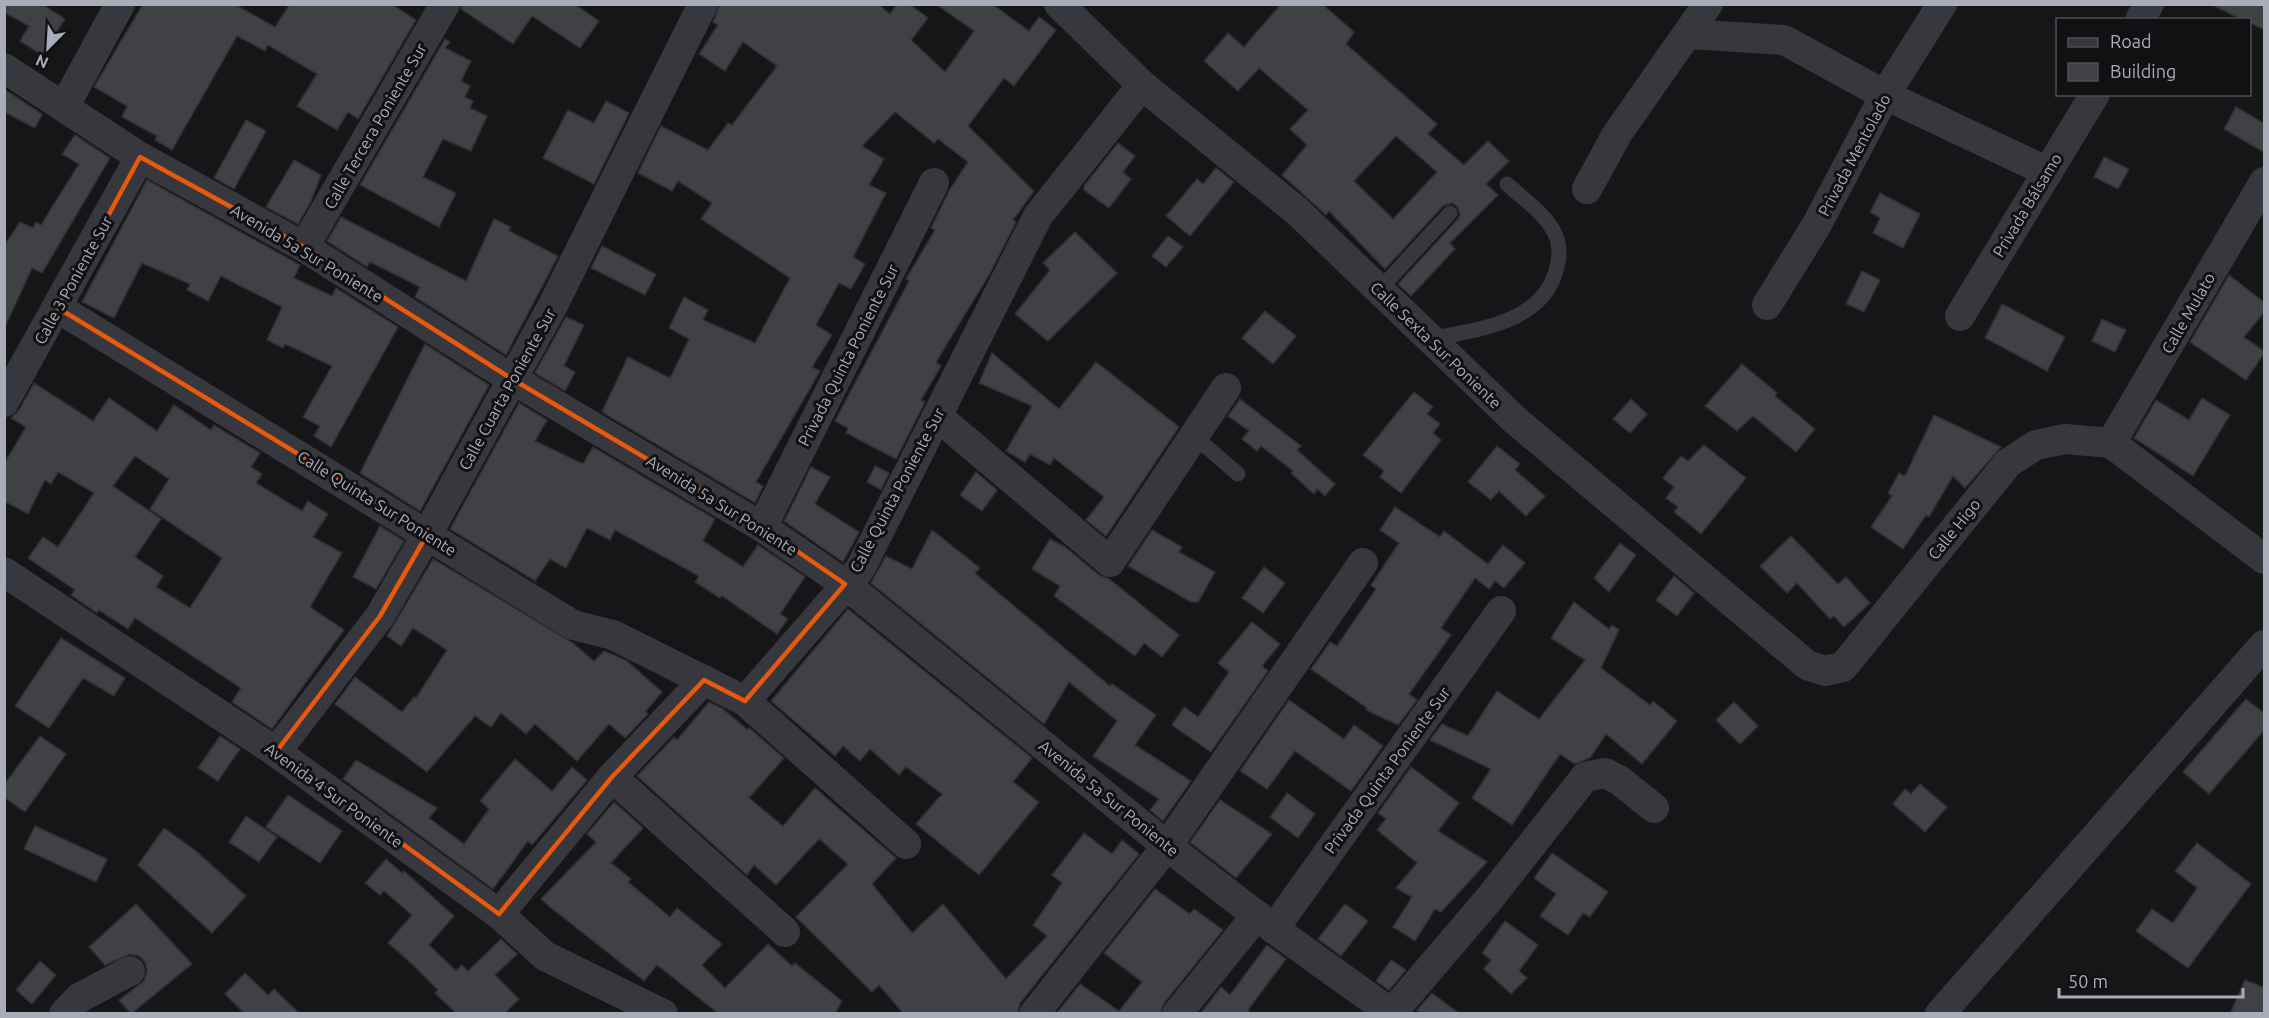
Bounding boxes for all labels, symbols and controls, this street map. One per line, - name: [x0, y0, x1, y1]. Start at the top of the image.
- north arrow: [18, 18, 78, 78]
- legend: [2056, 18, 2251, 96]
- text: Road: [2110, 31, 2152, 51]
- street label: Calle Tercera Poniente Sur: [320, 40, 430, 212]
- text: N: [33, 51, 51, 72]
- text: Building: [2110, 61, 2176, 81]
- street label: Privada Mentolado: [1814, 91, 1894, 219]
- street label: Privada Bálsamo: [1989, 150, 2065, 260]
- street label: Avenida 5a Sur Poniente: [228, 200, 386, 306]
- street label: Calle 3 Poniente Sur: [30, 213, 116, 347]
- street label: Privada Quinta Poniente Sur: [794, 261, 902, 449]
- street label: Calle Mulato: [2158, 270, 2218, 356]
- street label: Calle Sexta Sur Poniente: [1367, 278, 1505, 412]
- street label: Calle Cuarta Poniente Sur: [455, 305, 559, 473]
- street label: Calle Quinta Poniente Sur: [846, 405, 948, 575]
- street label: Calle Quinta Sur Poniente: [294, 447, 460, 559]
- street label: Avenida 5a Sur Poniente: [643, 451, 801, 559]
- street label: Calle Higo: [1924, 495, 1984, 563]
- street label: Privada Quinta Poniente Sur: [1320, 683, 1454, 857]
- street label: Avenida 5a Sur Poniente: [1036, 736, 1182, 860]
- street label: Avenida 4 Sur Poniente: [262, 739, 406, 851]
- scale bar: [2059, 961, 2244, 999]
- text: 50 m: [2068, 971, 2108, 991]

